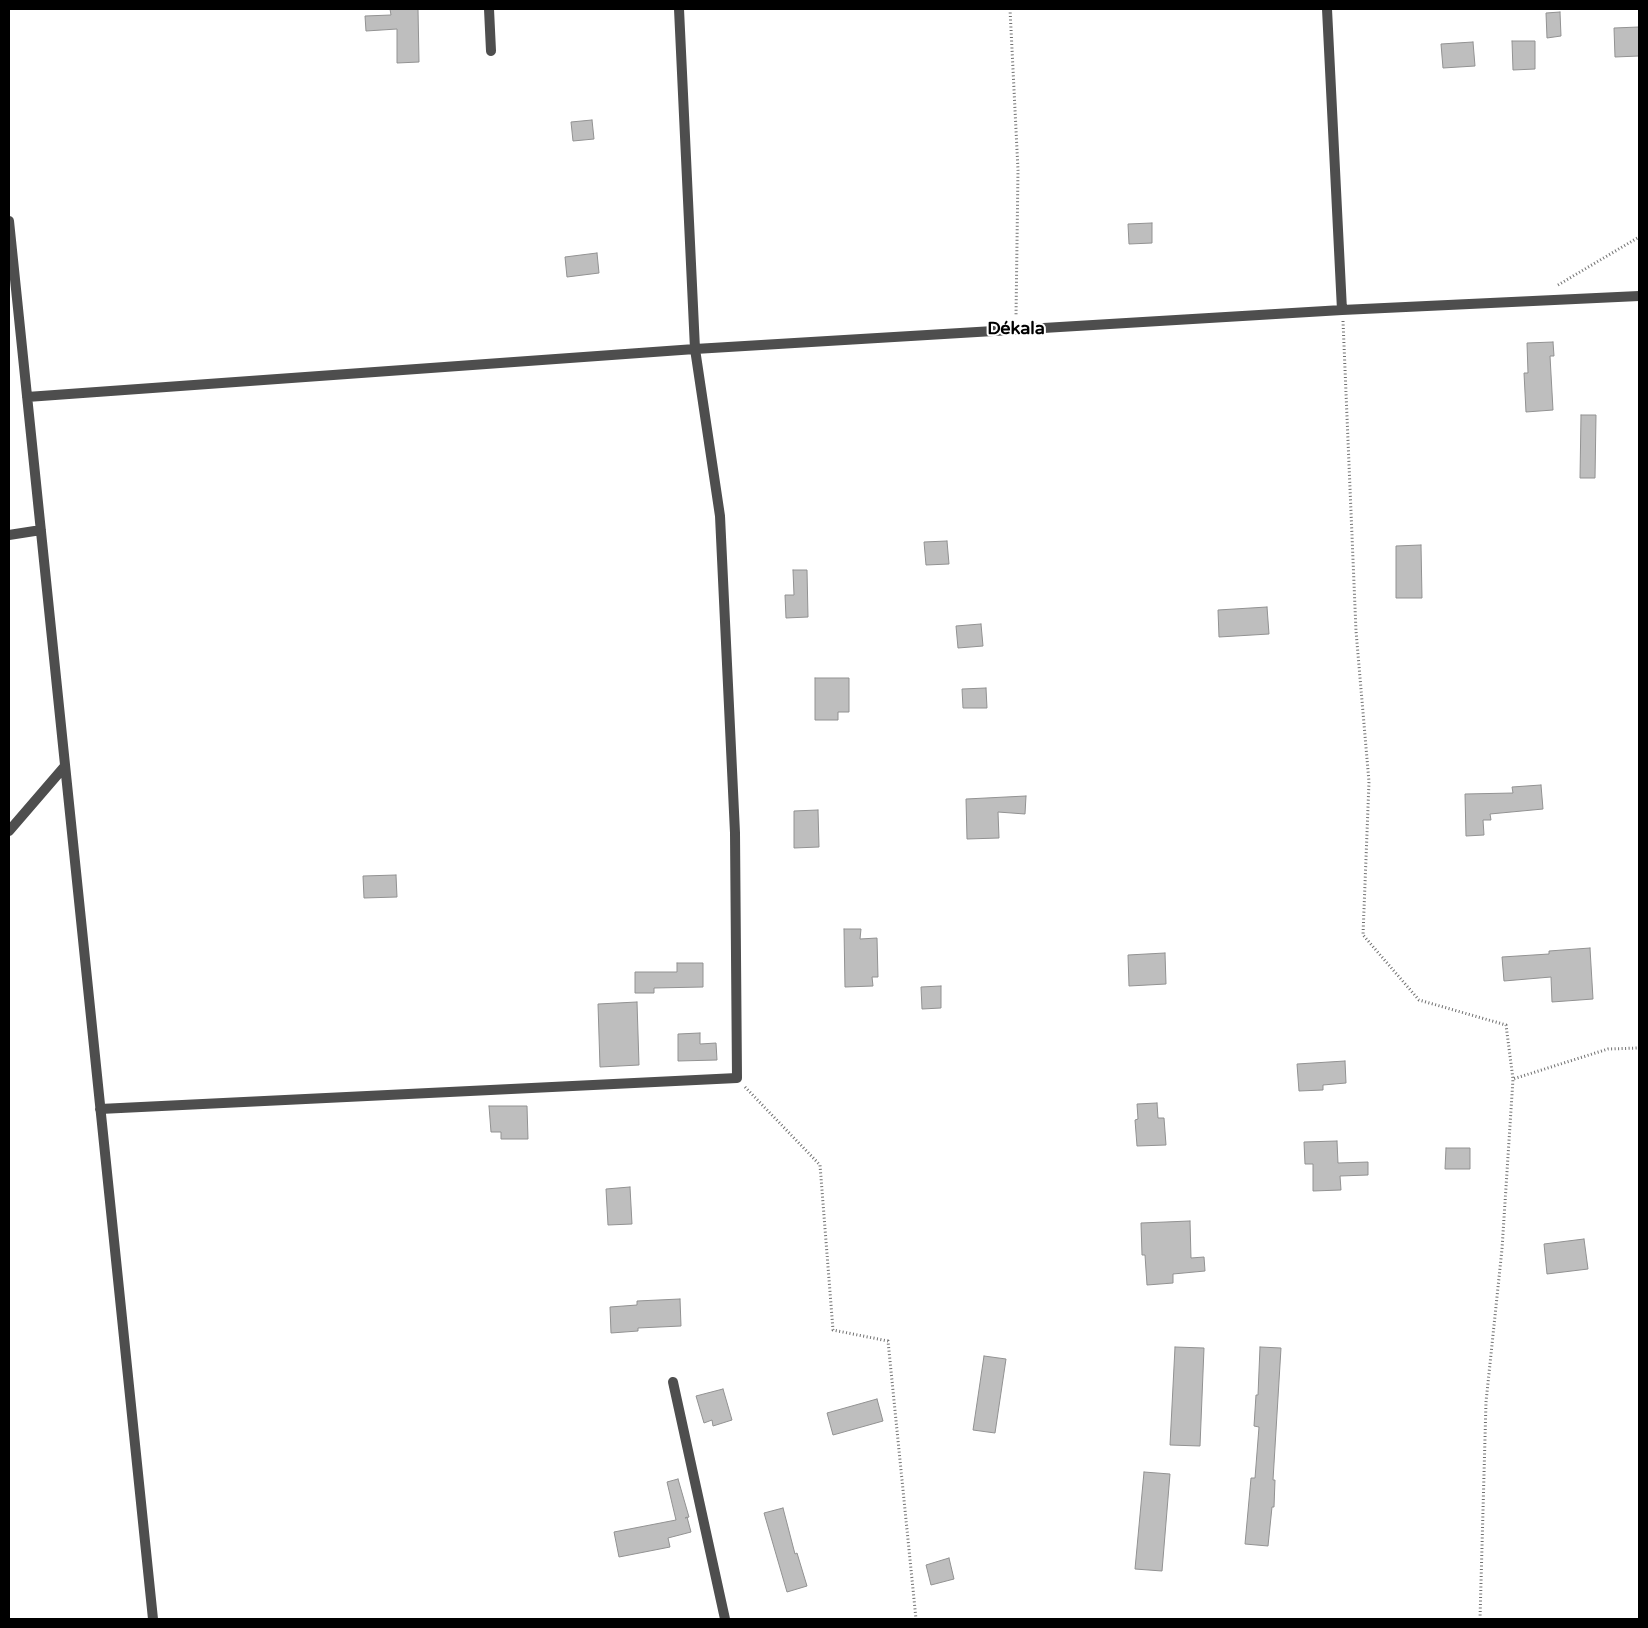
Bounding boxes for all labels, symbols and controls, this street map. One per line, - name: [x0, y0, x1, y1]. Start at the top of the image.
- district label: Dékala: [987, 318, 1045, 340]

